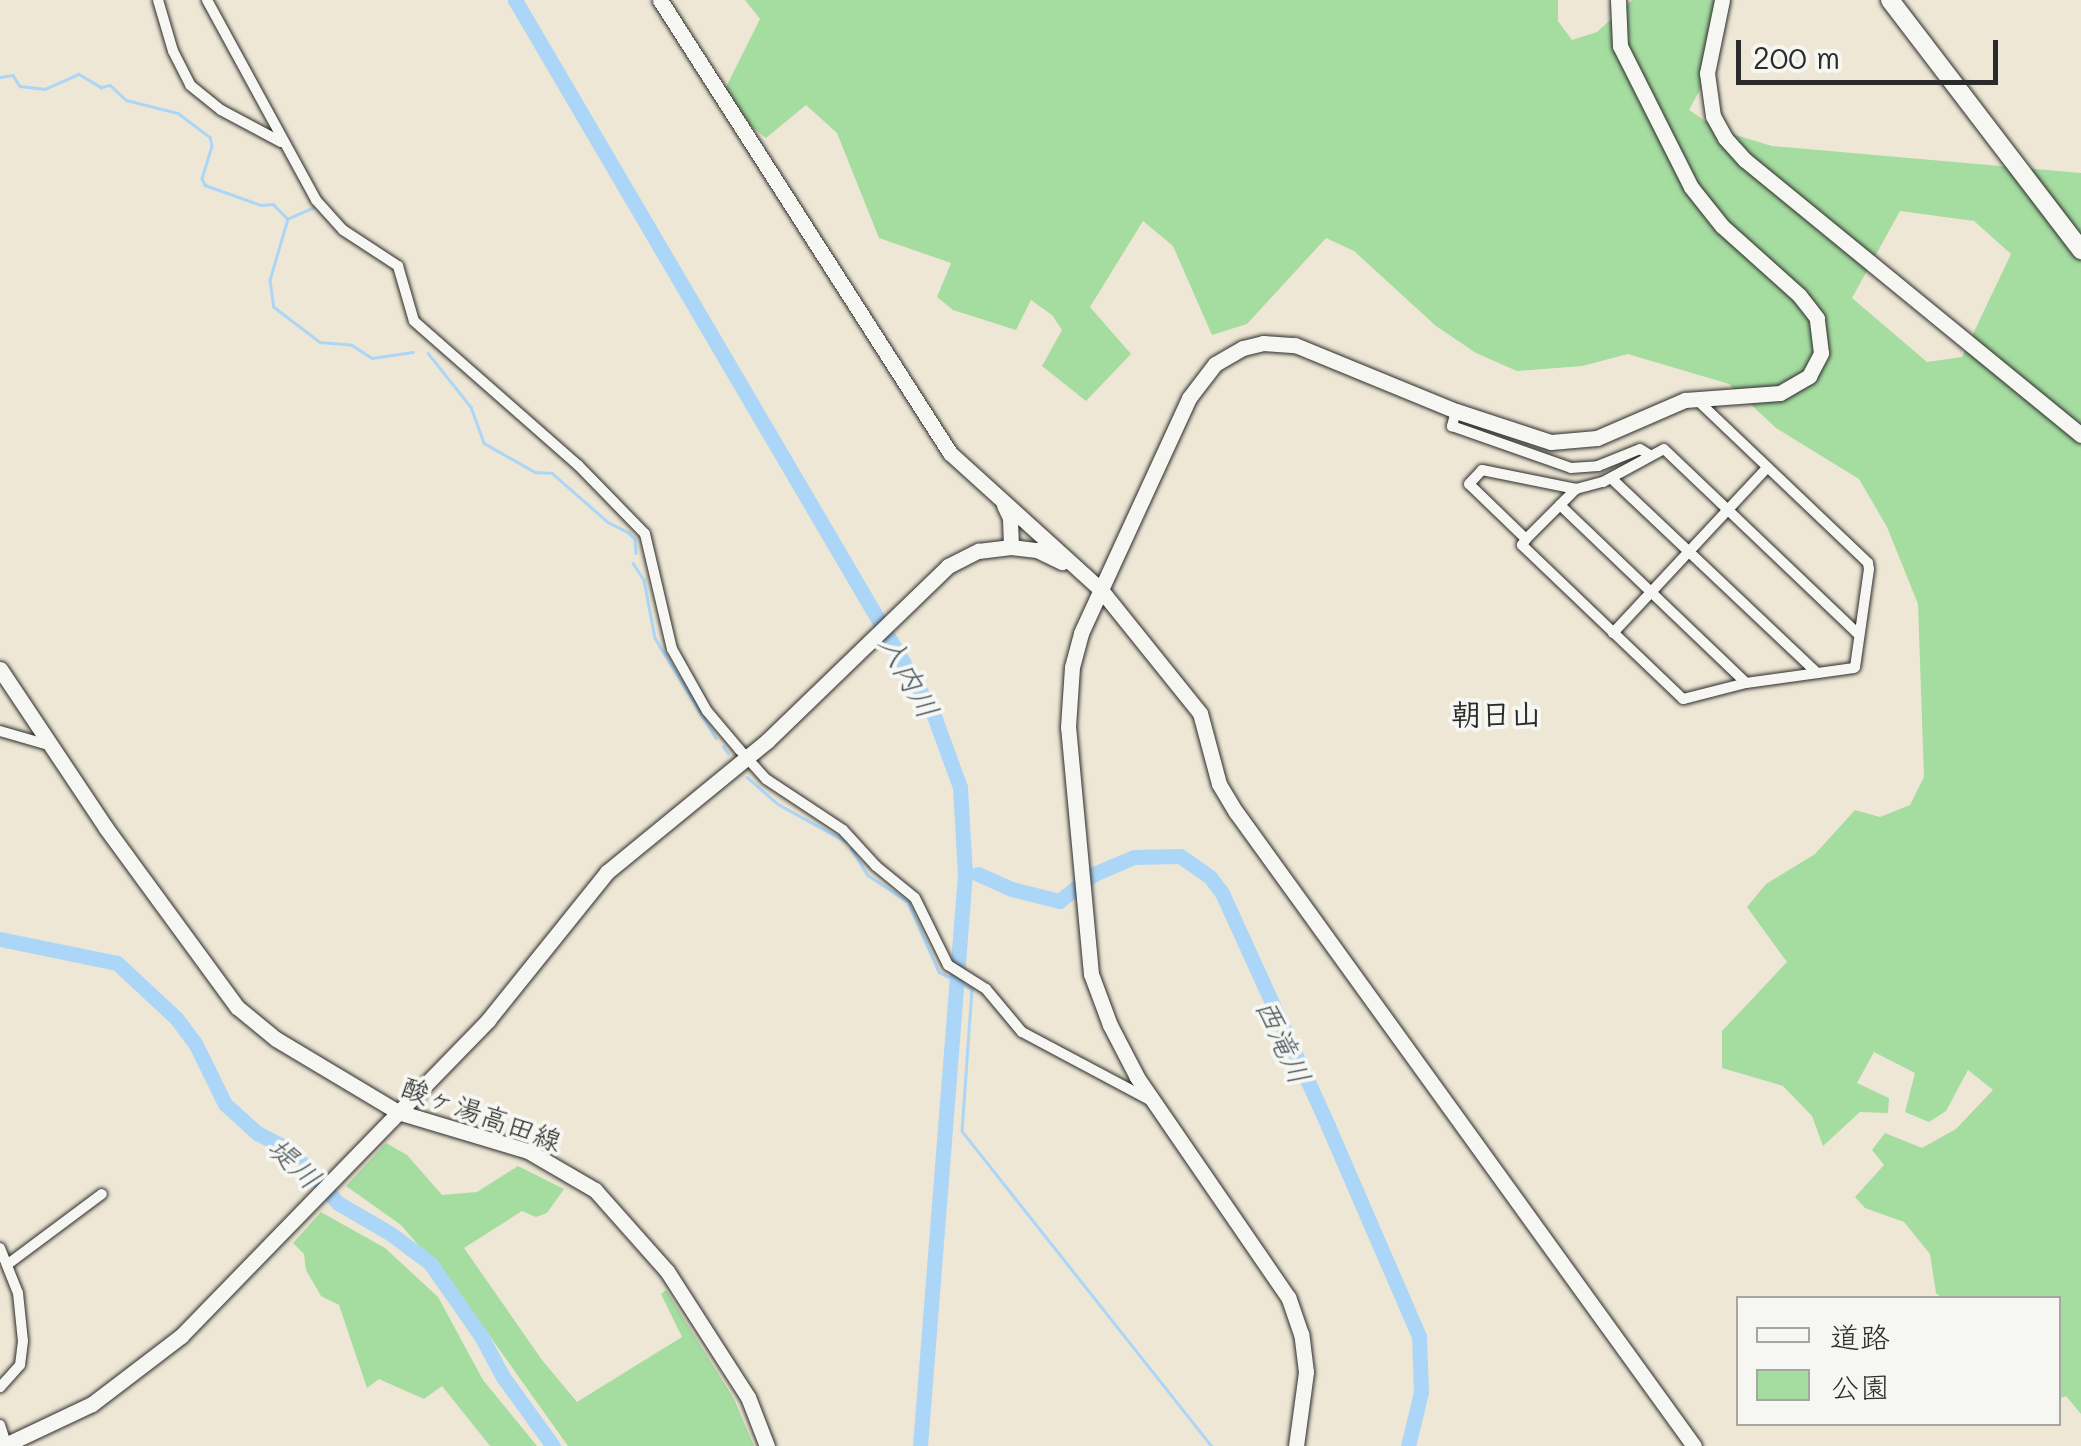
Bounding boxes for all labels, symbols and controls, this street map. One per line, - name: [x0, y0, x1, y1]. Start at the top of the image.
- scale bar: [1741, 20, 2004, 82]
- text: 200 m: [1753, 37, 1840, 77]
- water label: 入内川: [872, 628, 948, 724]
- district label: 朝日山: [1451, 695, 1541, 731]
- water label: 西滝川: [1249, 993, 1319, 1089]
- street label: 酸ヶ湯高田線: [397, 1068, 567, 1158]
- water label: 堤川: [261, 1128, 329, 1196]
- legend: [1736, 1296, 2061, 1426]
- text: 道路: [1830, 1316, 1890, 1356]
- text: 公園: [1830, 1366, 1890, 1406]

